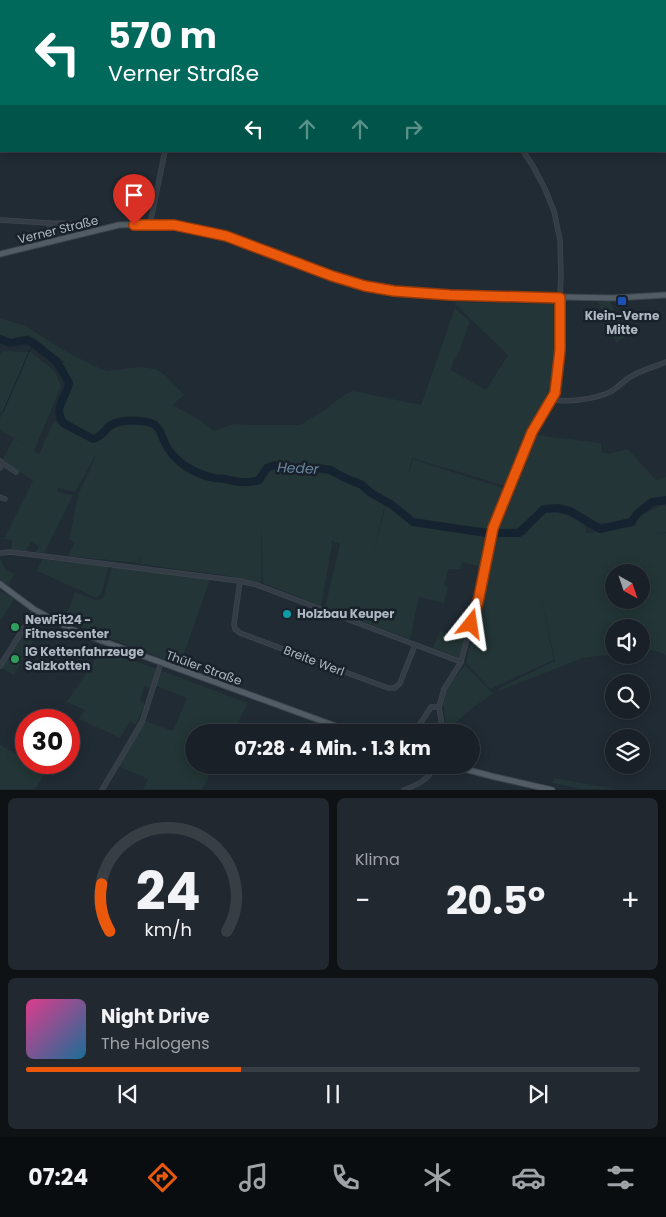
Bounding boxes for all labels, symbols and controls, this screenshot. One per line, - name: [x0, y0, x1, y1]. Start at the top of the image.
- text: 570 m: [108, 11, 217, 60]
- icon: left: [25, 20, 90, 85]
- text: Verner Straße: [108, 58, 259, 89]
- icon: left: [240, 115, 268, 143]
- icon: ahead: [293, 115, 321, 143]
- icon: ahead: [346, 115, 374, 143]
- icon: right: [399, 115, 427, 143]
- pin: [113, 174, 155, 225]
- icon: arrive: [120, 181, 148, 209]
- street label: Verner Straße: [16, 211, 100, 248]
- marker: Klein-Verne Mitte: [616, 295, 628, 307]
- place label: Klein-Verne Mitte: [585, 307, 660, 338]
- water label: Heder: [277, 457, 320, 479]
- north arrow: [605, 564, 650, 609]
- map controls: [605, 564, 650, 774]
- position arrow: [444, 597, 496, 649]
- place label: Holzbau Keuper: [297, 605, 394, 622]
- marker: Holzbau Keuper: [281, 608, 293, 620]
- place label: NewFit24 - Fitnesscenter: [25, 611, 109, 642]
- button: sound: [605, 619, 650, 664]
- marker: NewFit24 - Fitnesscenter: [9, 621, 21, 633]
- street label: Breite Werl: [281, 641, 347, 680]
- place label: IG Kettenfahrzeuge Salzkotten: [25, 643, 144, 674]
- street label: Thüler Straße: [164, 646, 244, 689]
- marker: IG Kettenfahrzeuge Salzkotten: [9, 653, 21, 665]
- button: search: [605, 674, 650, 719]
- speed limit sign: 30: [15, 709, 80, 774]
- button: layers: [605, 729, 650, 774]
- text: 07:28 · 4 Min. · 1.3 km: [234, 735, 431, 762]
- text: Klima: [355, 848, 400, 871]
- text: 24: [136, 855, 201, 928]
- text: 20.5°: [446, 874, 545, 927]
- text: −: [355, 881, 370, 920]
- text: +: [621, 881, 640, 920]
- text: km/h: [145, 917, 192, 942]
- text: Night Drive: [101, 1003, 210, 1030]
- text: The Halogens: [101, 1032, 209, 1055]
- icon: previous: [114, 1080, 142, 1108]
- icon: pause: [319, 1080, 347, 1108]
- icon: next: [524, 1080, 552, 1108]
- icon: directions: [145, 1160, 180, 1195]
- icon: music: [236, 1160, 271, 1195]
- icon: phone: [328, 1160, 363, 1195]
- icon: climate: [420, 1160, 455, 1195]
- icon: car: [511, 1160, 546, 1195]
- icon: filters: [603, 1160, 638, 1195]
- text: 07:24: [28, 1162, 88, 1193]

